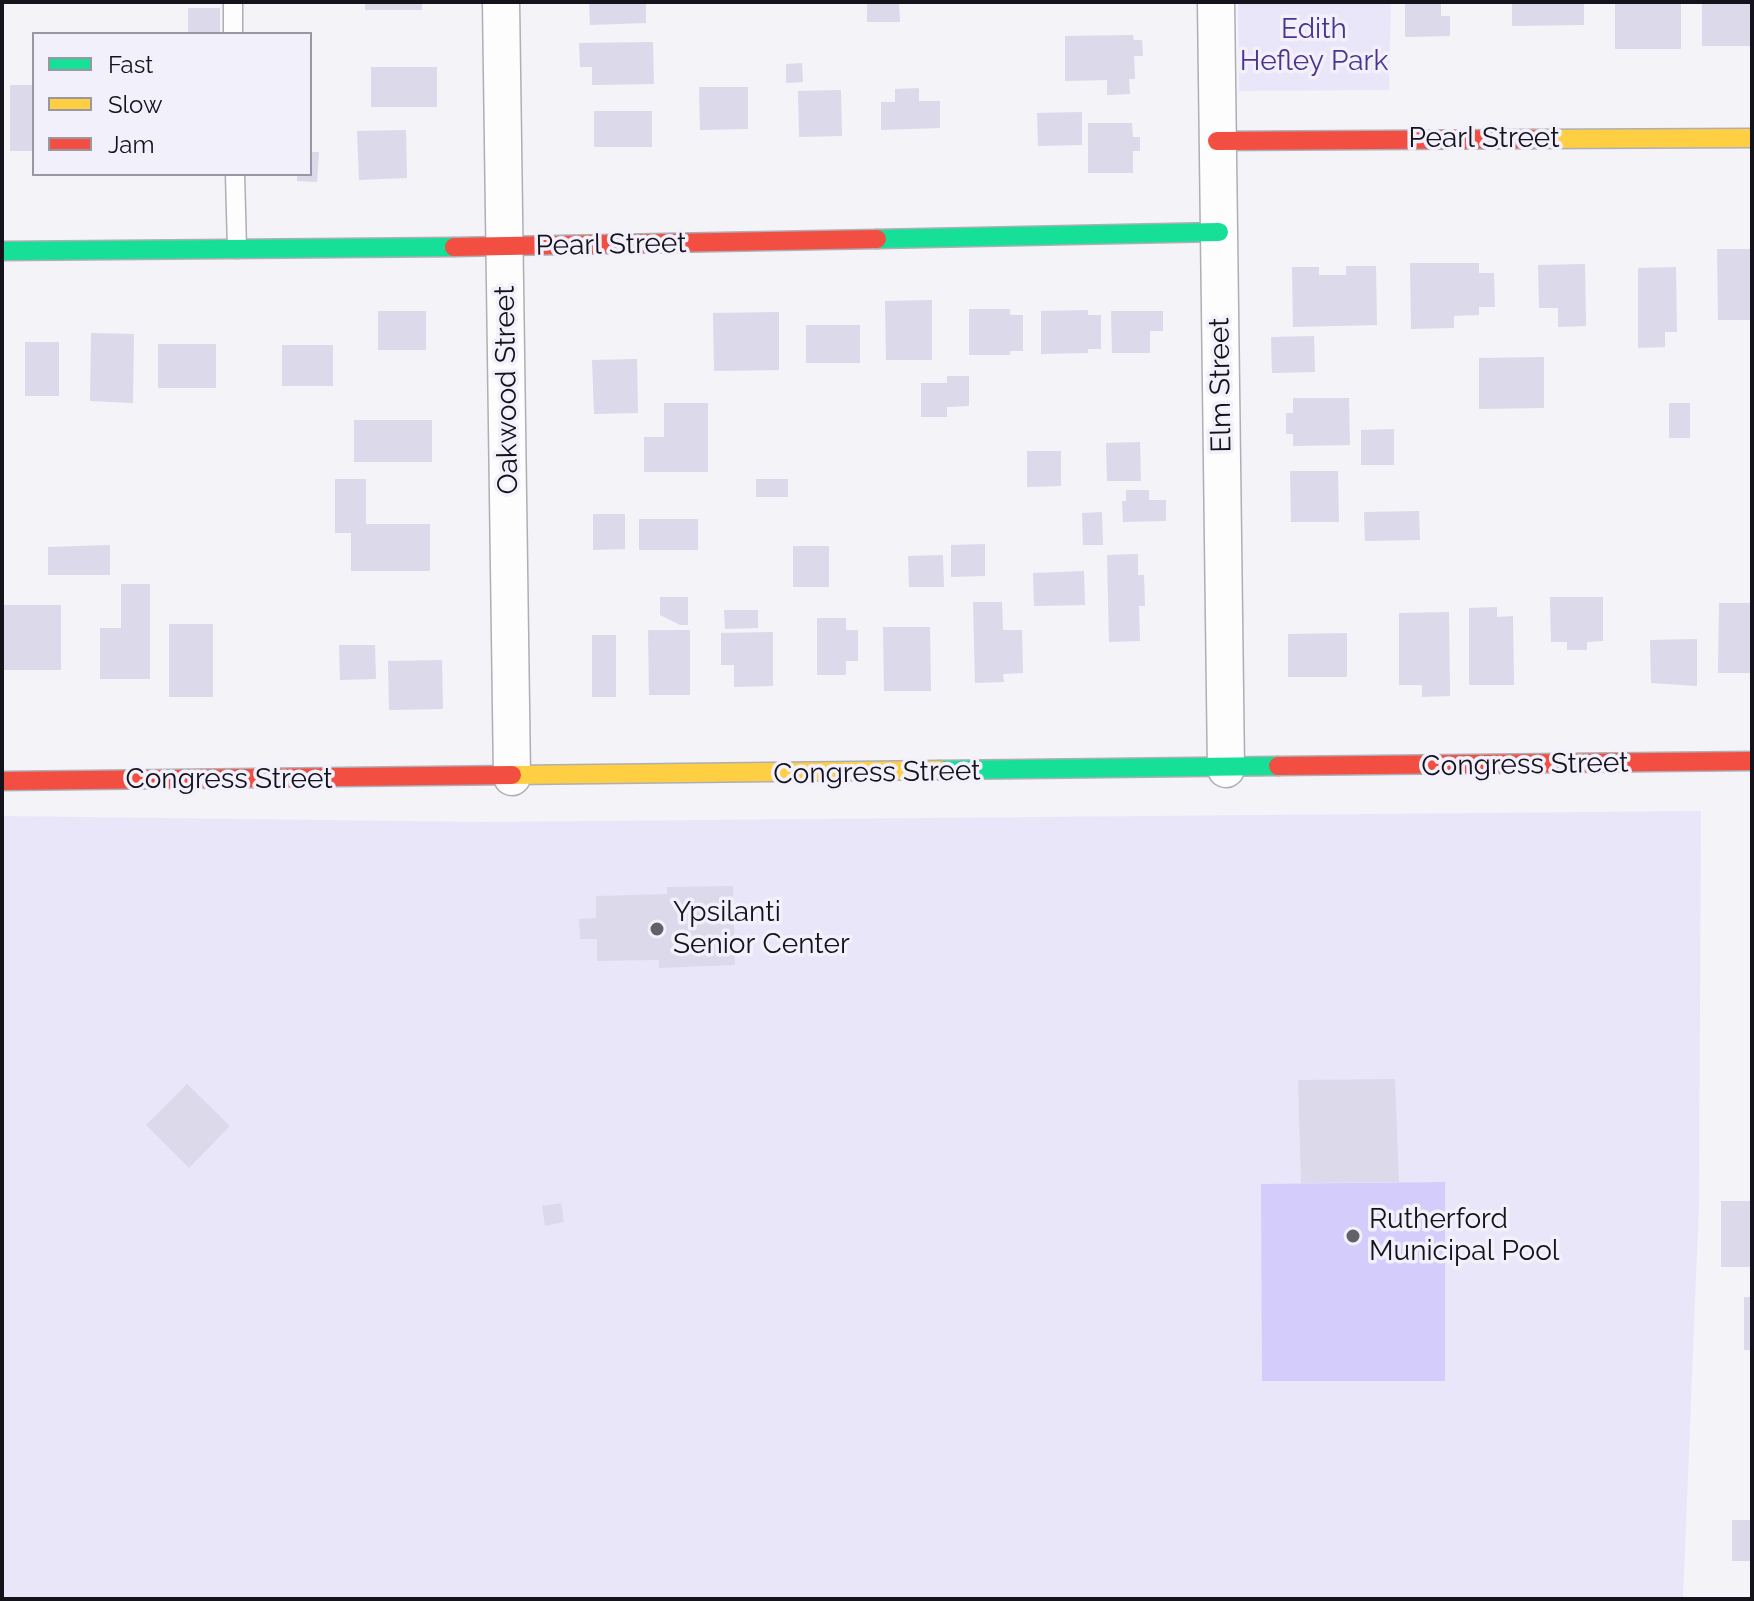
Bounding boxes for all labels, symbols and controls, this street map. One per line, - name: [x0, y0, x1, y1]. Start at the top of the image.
- park label: Edith Hefley Park: [1240, 13, 1388, 79]
- legend: [32, 32, 312, 176]
- text: Fast: [108, 50, 153, 79]
- text: Slow: [108, 90, 162, 119]
- street label: Pearl Street: [1408, 122, 1560, 156]
- text: Jam: [108, 130, 154, 159]
- street label: Pearl Street: [535, 227, 687, 263]
- street label: Oakwood Street: [488, 285, 526, 495]
- street label: Elm Street: [1203, 317, 1239, 453]
- street label: Congress Street: [1421, 746, 1629, 784]
- street label: Congress Street: [773, 754, 981, 792]
- street label: Congress Street: [125, 763, 333, 797]
- place label: Ypsilanti Senior Center: [673, 896, 850, 962]
- marker: Ypsilanti Senior Center: [648, 920, 666, 938]
- place label: Rutherford Municipal Pool: [1369, 1203, 1559, 1269]
- marker: Rutherford Municipal Pool: [1344, 1227, 1362, 1245]

